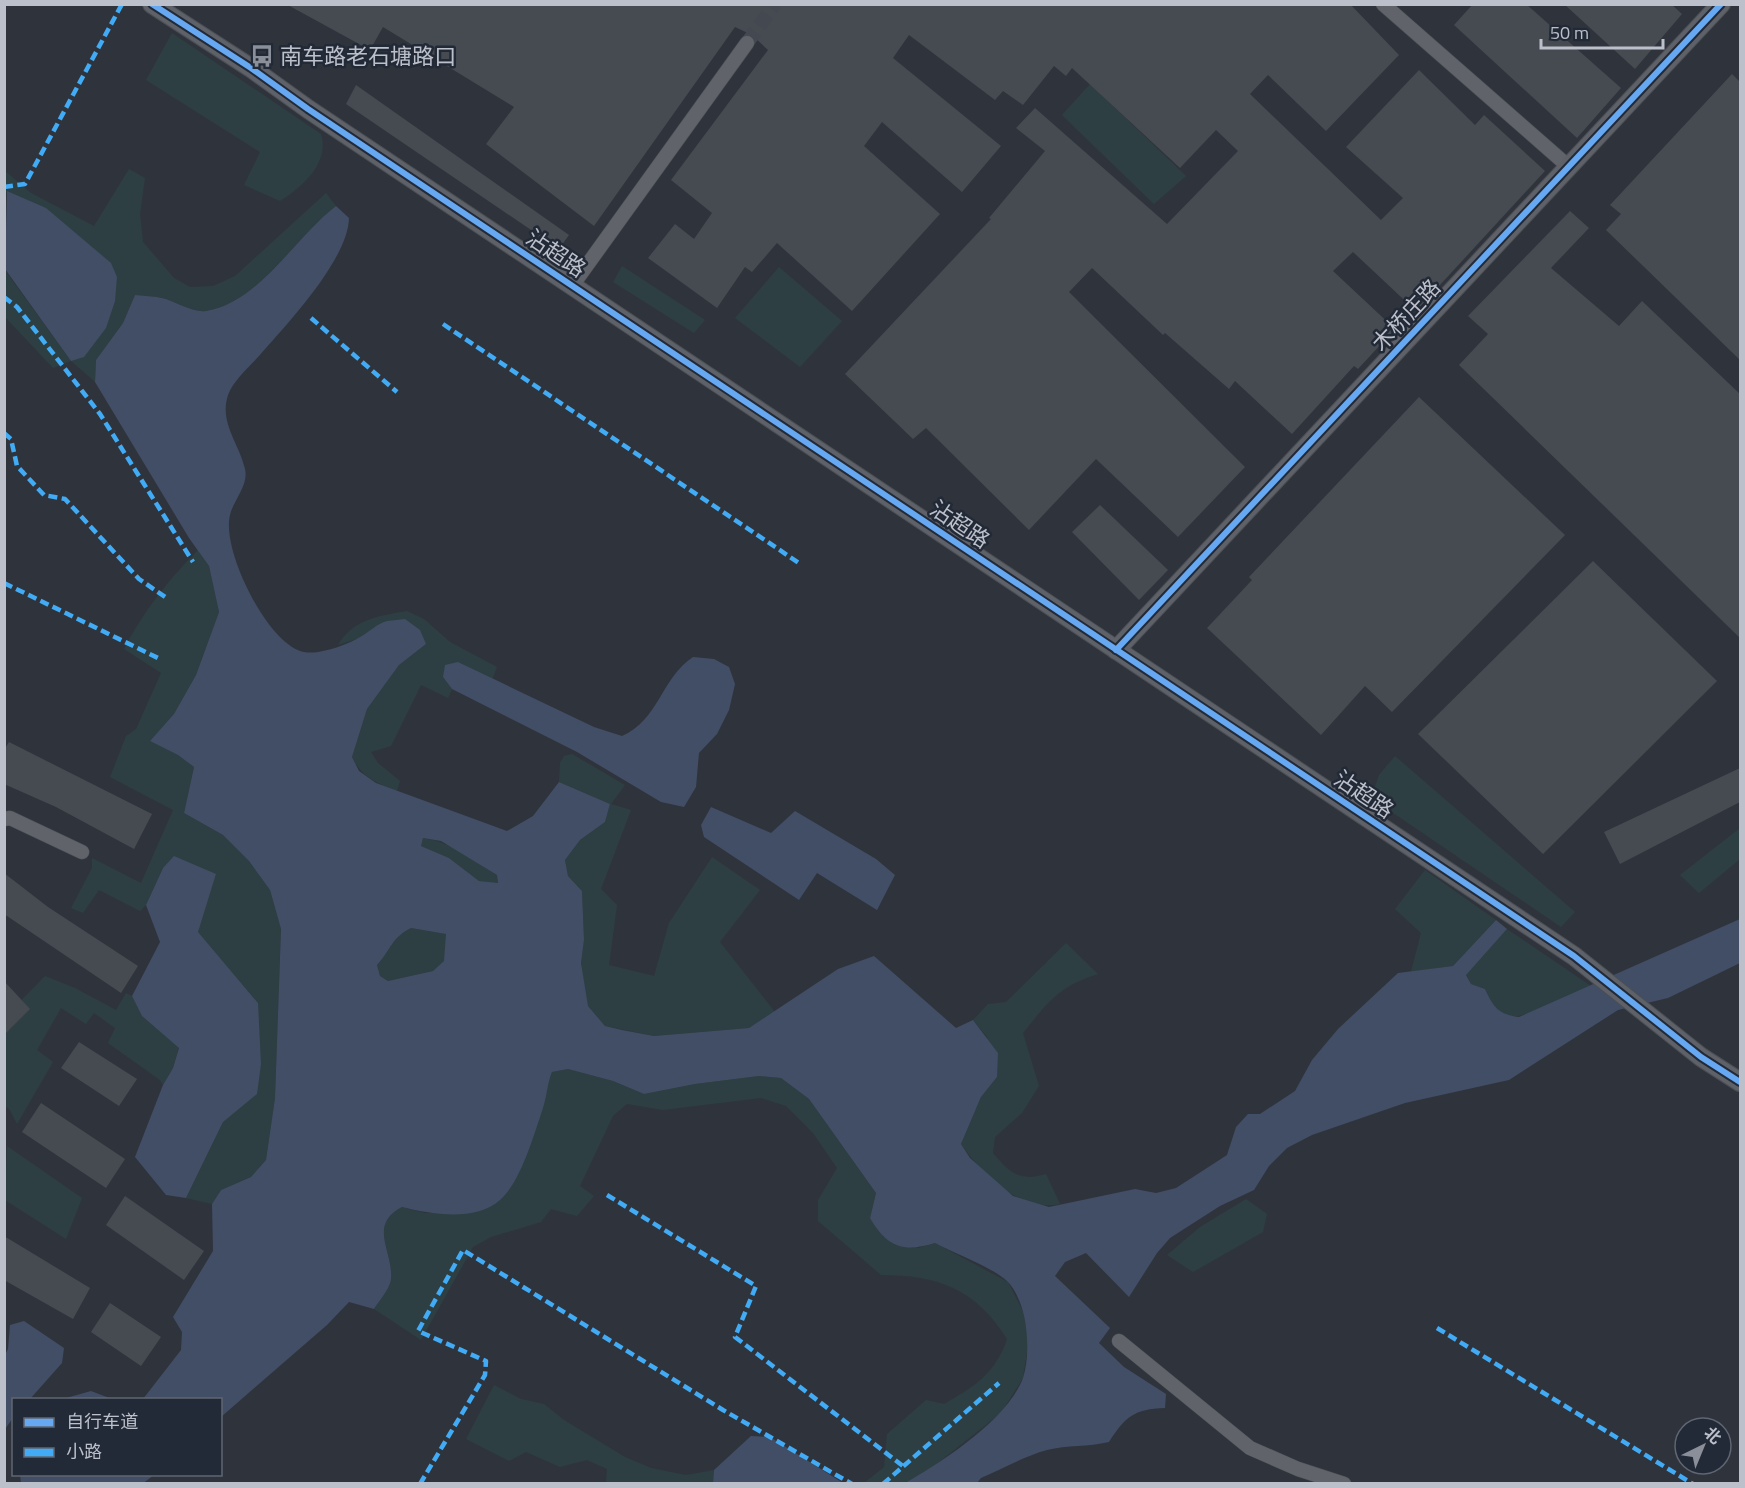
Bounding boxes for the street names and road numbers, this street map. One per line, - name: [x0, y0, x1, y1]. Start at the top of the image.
- street label: 沾超路: [519, 220, 593, 286]
- street label: 木桥庄路: [1364, 271, 1448, 359]
- street label: 沾超路: [923, 491, 997, 557]
- street label: 沾超路: [1327, 761, 1401, 827]

